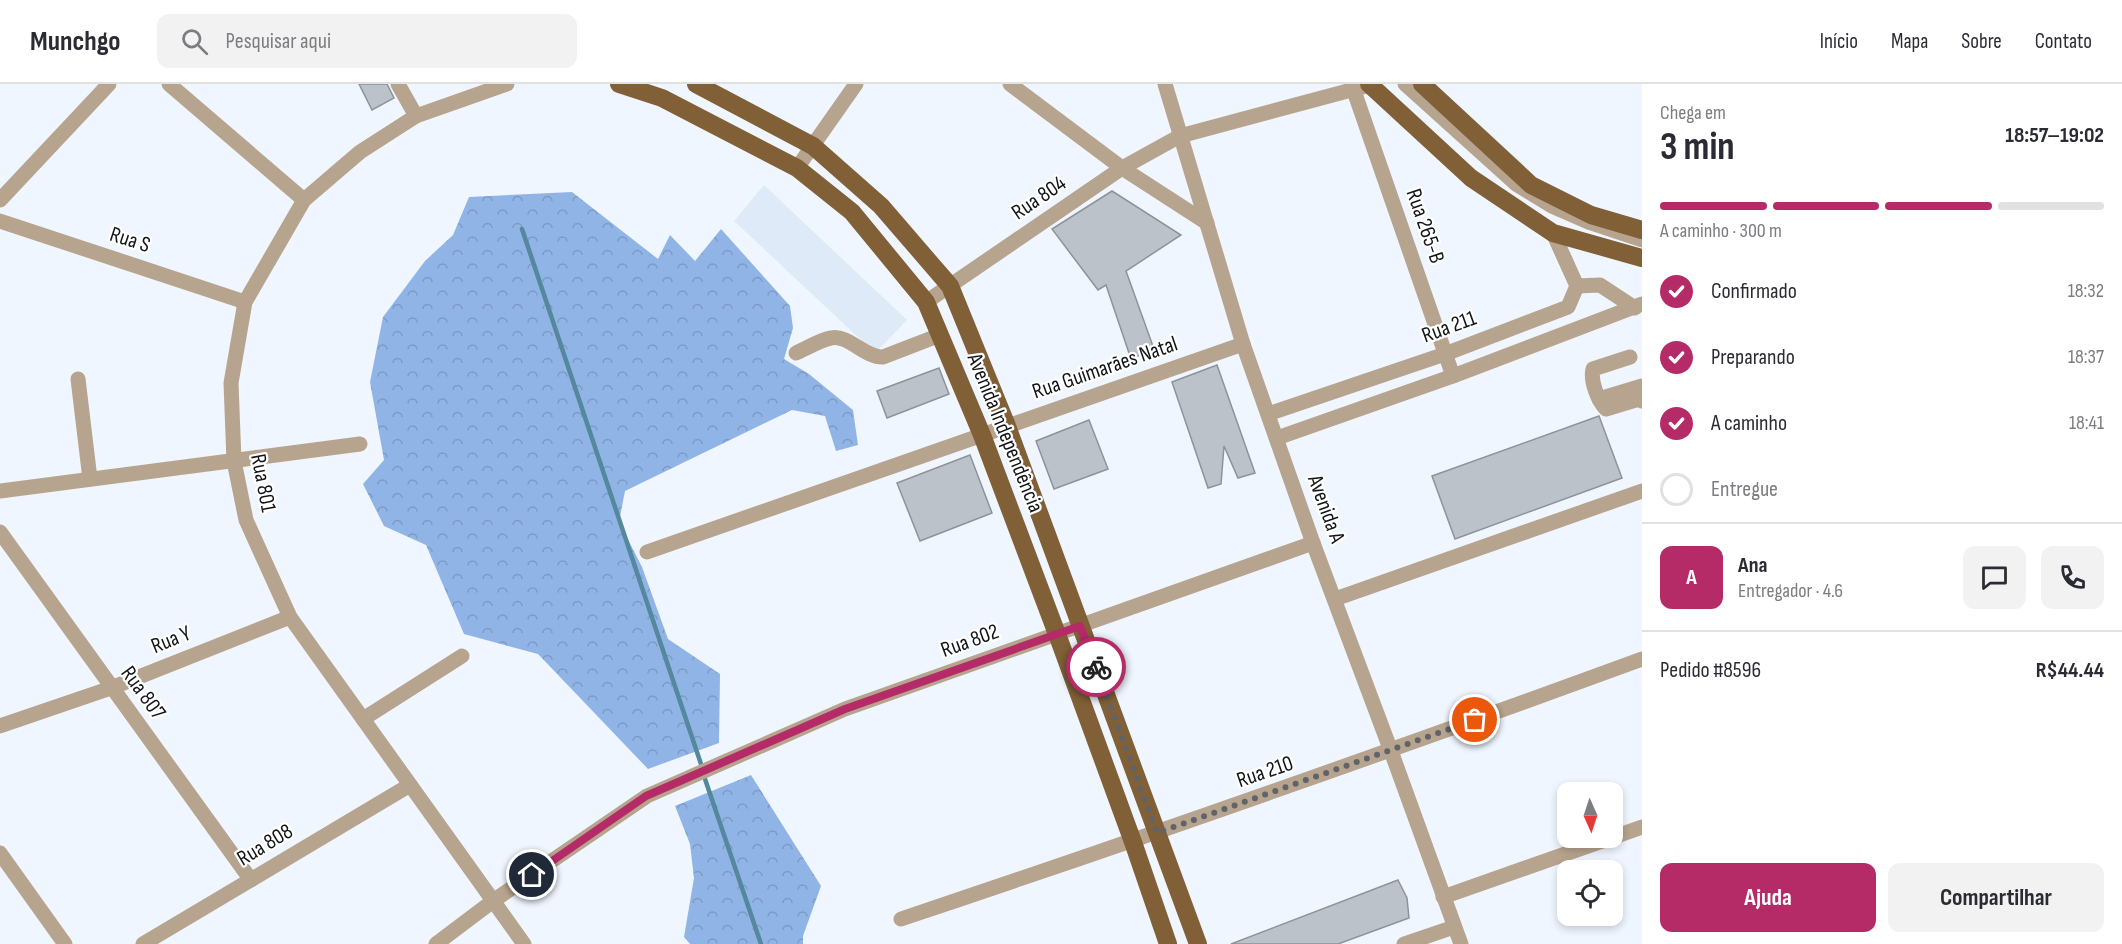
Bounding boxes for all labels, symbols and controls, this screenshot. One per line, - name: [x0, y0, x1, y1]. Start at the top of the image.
- search box: [157, 14, 577, 68]
- text: Munchgo: [30, 25, 121, 58]
- icon: search: [178, 25, 211, 58]
- text: Pesquisar aqui: [226, 28, 331, 55]
- text: Início: [1820, 29, 1858, 54]
- text: Mapa: [1891, 29, 1928, 54]
- text: Sobre: [1961, 29, 2002, 54]
- text: Contato: [2035, 29, 2092, 54]
- text: Chega em: [1660, 101, 1726, 125]
- text: 18:57–19:02: [2005, 122, 2104, 149]
- text: 3 min: [1660, 124, 1735, 171]
- street label: Rua 804: [1007, 170, 1071, 226]
- street label: Rua 265-B: [1400, 185, 1450, 267]
- text: A caminho · 300 m: [1660, 219, 1782, 243]
- street label: Rua S: [106, 221, 154, 259]
- icon: check: [1660, 275, 1693, 308]
- text: Confirmado: [1711, 278, 1797, 305]
- text: 18:32: [2068, 279, 2104, 303]
- street label: Rua 211: [1418, 305, 1480, 349]
- street label: Rua Guimarães Natal: [1029, 331, 1181, 405]
- icon: check: [1660, 341, 1693, 374]
- text: Preparando: [1711, 344, 1795, 371]
- text: 18:37: [2068, 345, 2104, 369]
- street label: Avenida Independência: [960, 349, 1049, 516]
- icon: check: [1660, 407, 1693, 440]
- text: A caminho: [1711, 410, 1787, 437]
- text: 18:41: [2069, 411, 2104, 435]
- street label: Rua 801: [244, 452, 282, 515]
- street label: Avenida A: [1301, 470, 1351, 547]
- text: Entregue: [1711, 476, 1778, 503]
- button: chat: [1963, 546, 2026, 609]
- button: phone: [2041, 546, 2104, 609]
- text: Ana: [1738, 552, 1768, 579]
- text: A: [1686, 564, 1697, 591]
- text: Entregador · 4.6: [1738, 579, 1843, 603]
- street label: Rua 802: [937, 618, 1003, 664]
- street label: Rua Y: [147, 620, 195, 660]
- courier: [1066, 637, 1126, 697]
- icon: bike: [1080, 651, 1113, 684]
- text: Pedido #8596: [1660, 657, 1761, 684]
- text: R$44.44: [2036, 657, 2104, 684]
- street label: Rua 807: [115, 661, 172, 725]
- pin: [1449, 694, 1500, 745]
- icon: bag: [1458, 703, 1491, 736]
- street label: Rua 210: [1233, 750, 1297, 794]
- north arrow: [1557, 782, 1623, 848]
- map controls: [1557, 782, 1623, 926]
- street label: Rua 808: [232, 818, 298, 872]
- pin: [506, 849, 557, 900]
- icon: home: [515, 858, 548, 891]
- button: locate: [1557, 860, 1623, 926]
- button: Ajuda: [1660, 863, 1876, 932]
- button: Compartilhar: [1888, 863, 2104, 932]

